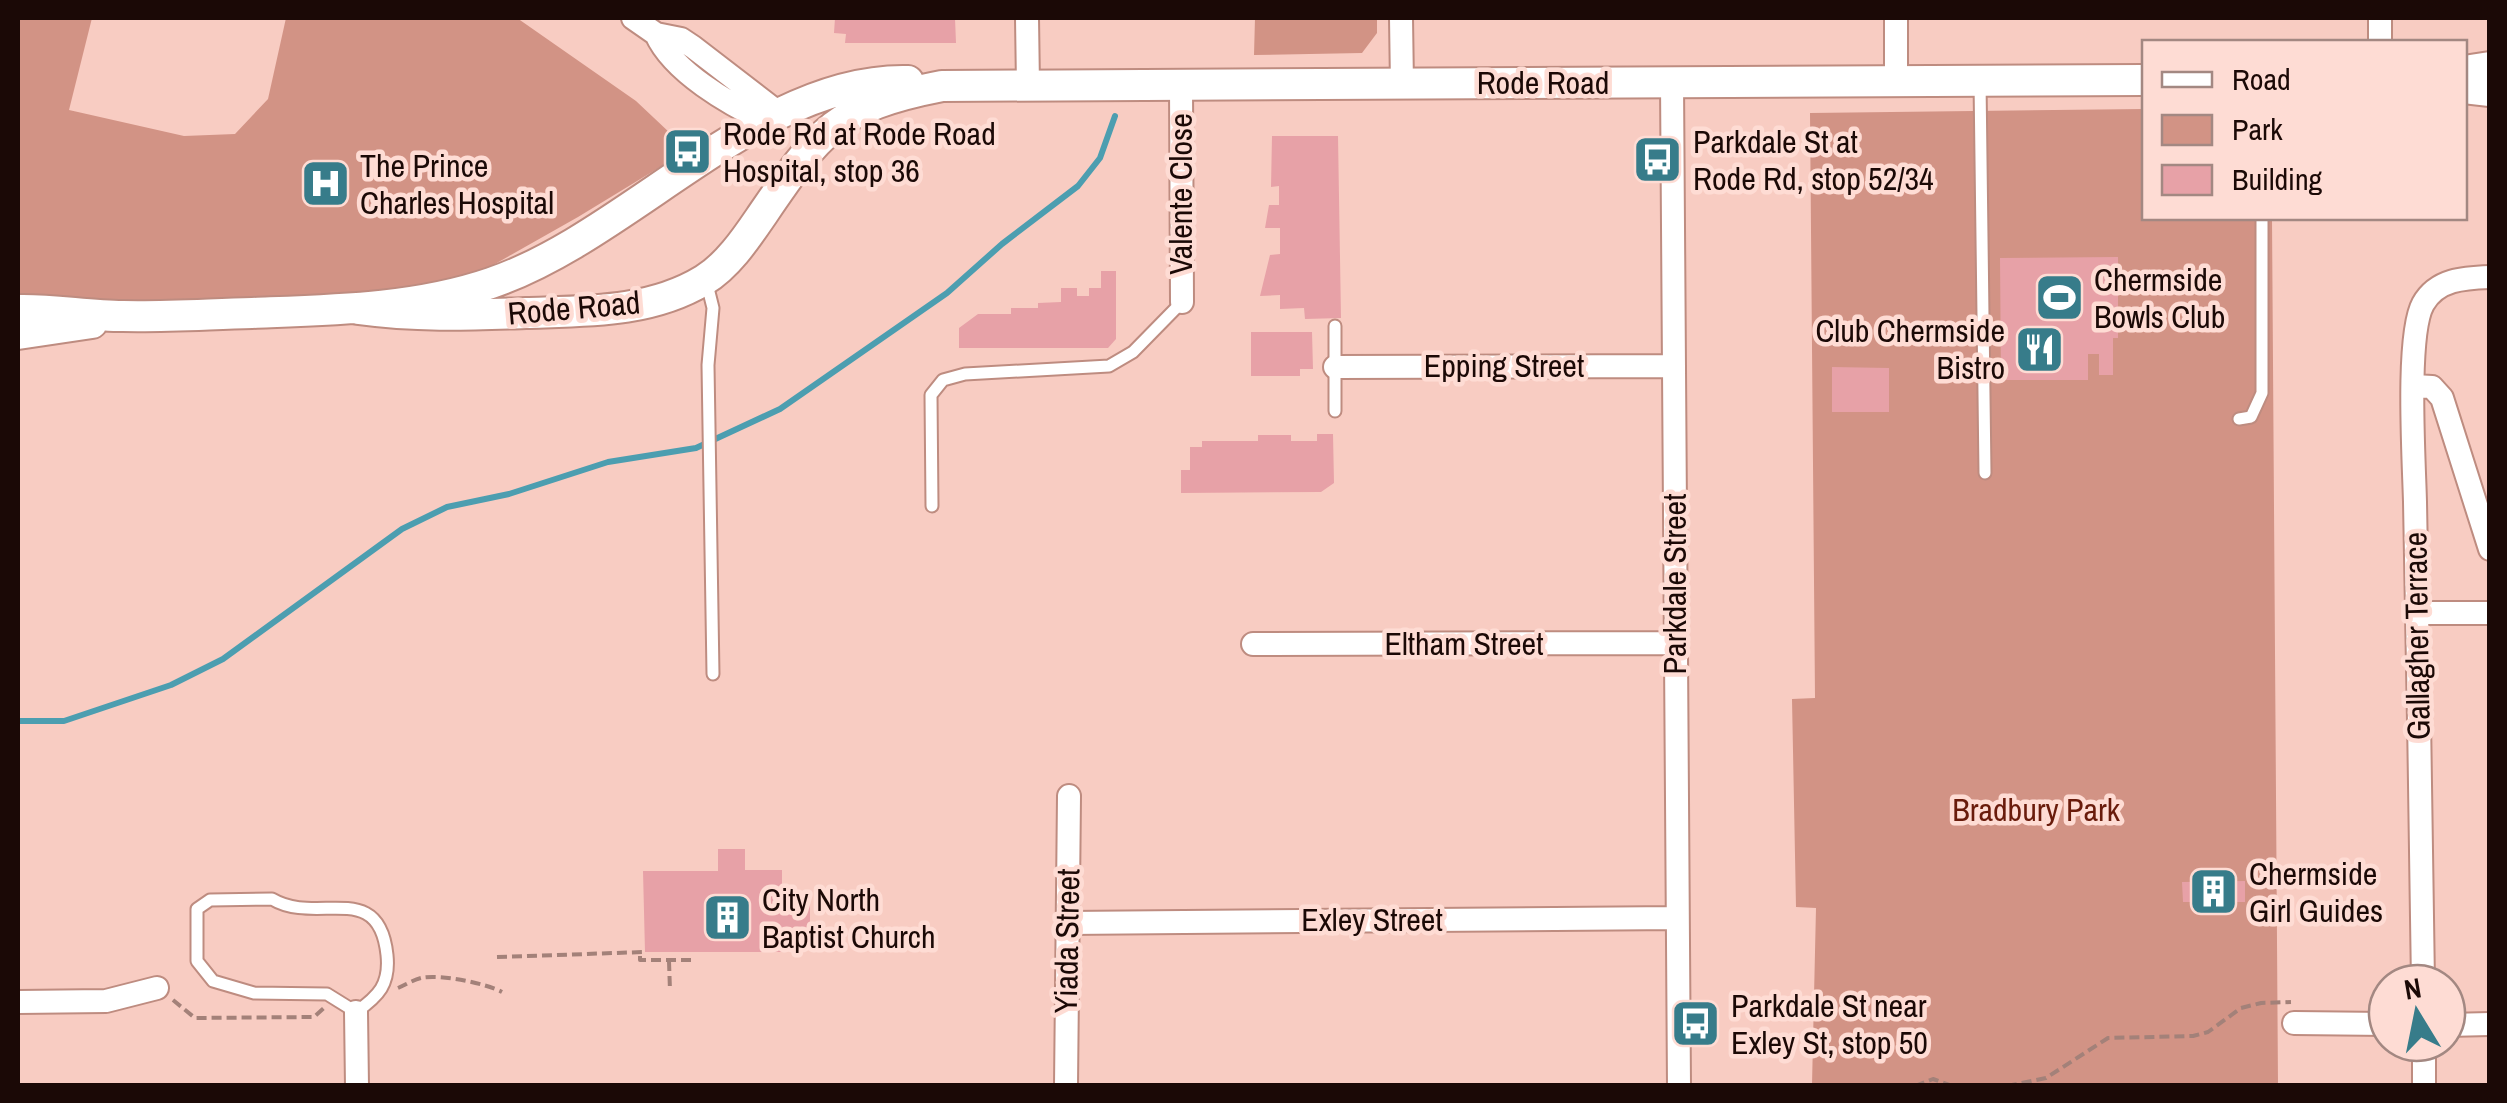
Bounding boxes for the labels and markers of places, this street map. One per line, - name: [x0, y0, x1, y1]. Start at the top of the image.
- place label: Rode Rd at Rode Road Hospital, stop 36: [723, 112, 996, 192]
- place label: Parkdale St at Rode Rd, stop 52/34: [1693, 120, 1934, 200]
- bus stop icon: Rode Rd at Rode Road Hospital, stop 36: [662, 126, 714, 178]
- bus stop icon: Parkdale St at Rode Rd, stop 52/34: [1632, 134, 1684, 186]
- place label: The Prince Charles Hospital: [360, 144, 554, 224]
- hospital icon: The Prince Charles Hospital: [299, 158, 351, 210]
- place label: Chermside Bowls Club: [2094, 258, 2225, 338]
- sports icon: Chermside Bowls Club: [2033, 272, 2085, 324]
- place label: Club Chermside Bistro: [1815, 309, 2005, 389]
- restaurant icon: Club Chermside Bistro: [2014, 323, 2066, 375]
- place label: Chermside Girl Guides: [2249, 852, 2383, 932]
- building icon: Chermside Girl Guides: [2188, 866, 2240, 918]
- place label: City North Baptist Church: [762, 878, 936, 958]
- building icon: City North Baptist Church: [701, 892, 753, 944]
- place label: Parkdale St near Exley St, stop 50: [1731, 984, 1928, 1064]
- bus stop icon: Parkdale St near Exley St, stop 50: [1670, 998, 1722, 1050]

